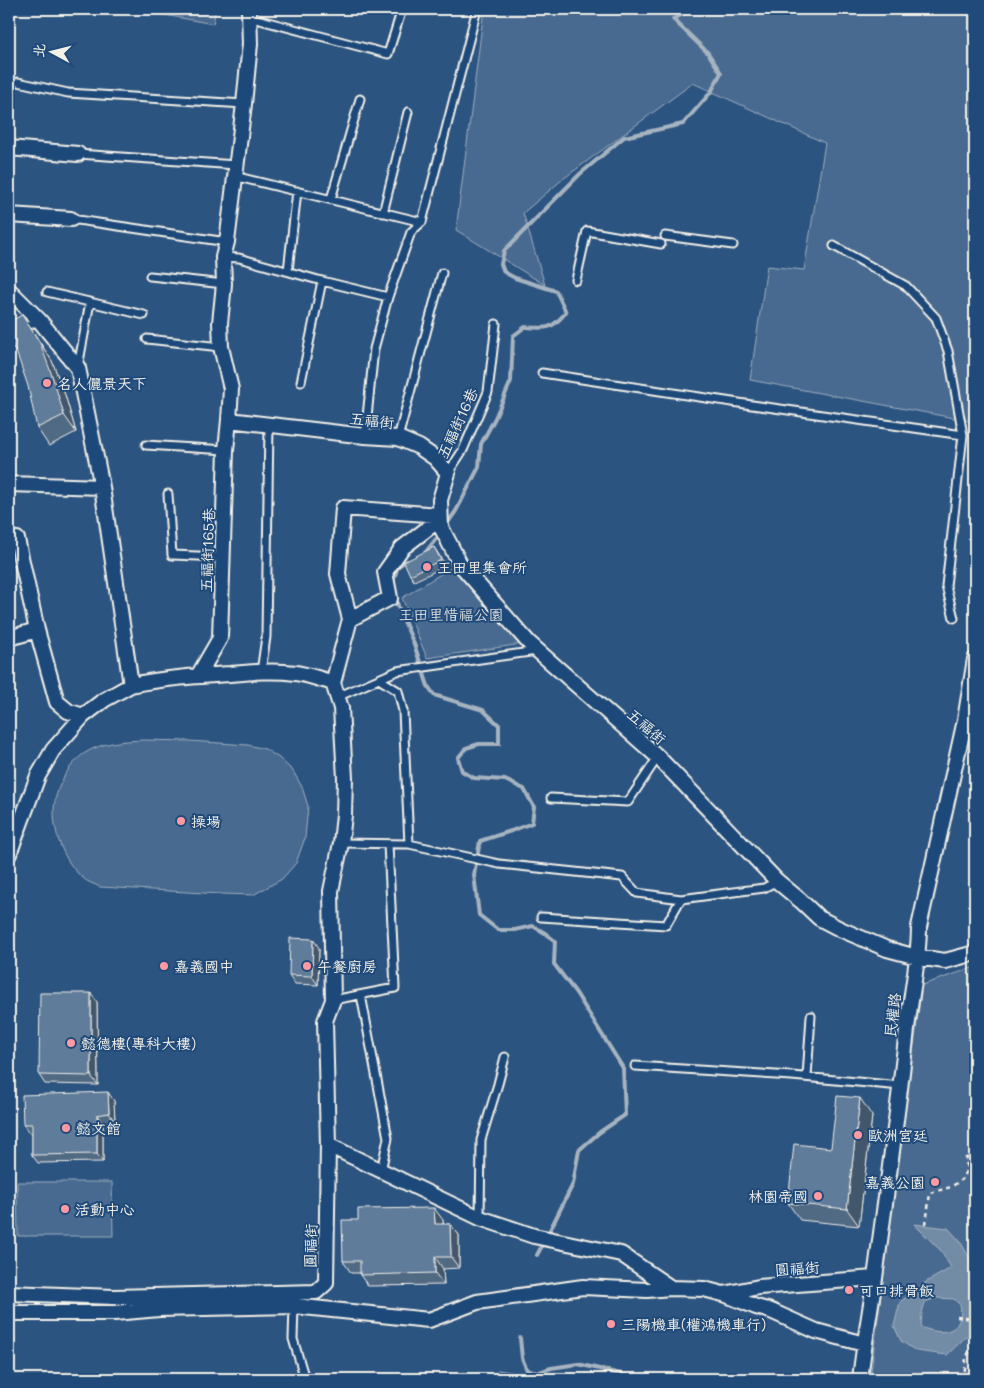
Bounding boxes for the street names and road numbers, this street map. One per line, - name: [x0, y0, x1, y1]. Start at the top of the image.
- street label: 五福街16巷: [432, 384, 482, 462]
- street label: 五福街: [349, 408, 395, 432]
- street label: 五福街165巷: [196, 507, 218, 593]
- street label: 五福街: [623, 704, 671, 748]
- street label: 民權路: [879, 991, 905, 1039]
- street label: 圓福街: [300, 1223, 320, 1269]
- street label: 圓福街: [774, 1256, 820, 1280]

